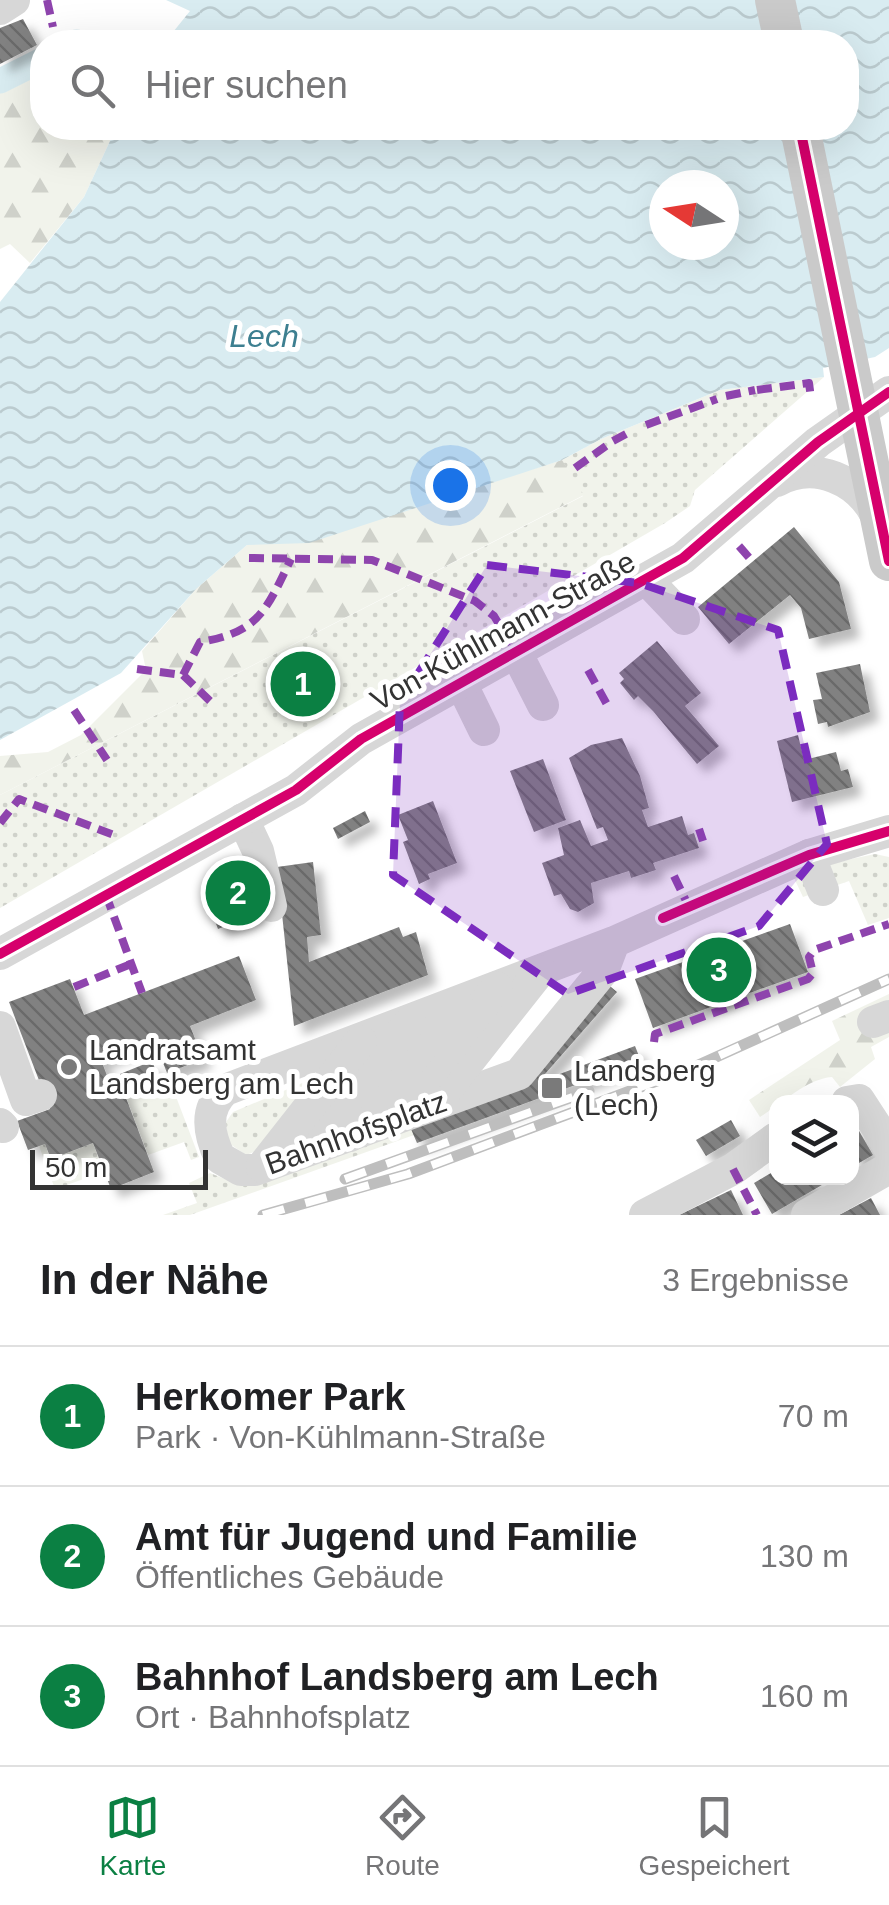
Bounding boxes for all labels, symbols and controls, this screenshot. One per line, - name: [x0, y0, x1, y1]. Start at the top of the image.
- search box: [30, 30, 859, 140]
- icon: search: [65, 58, 120, 113]
- text: Hier suchen: [145, 64, 348, 106]
- north arrow: [649, 170, 739, 260]
- water label: Lech: [229, 318, 299, 354]
- your location: [425, 460, 476, 511]
- street label: Von-Kühlmann-Straße: [365, 544, 641, 717]
- pin: 1: [270, 646, 336, 722]
- pin: 2: [206, 856, 270, 930]
- pin: 3: [686, 932, 752, 1008]
- place label: Landratsamt Landsberg am Lech: [89, 1033, 354, 1100]
- place label: Landsberg (Lech): [574, 1054, 716, 1121]
- marker: Landratsamt Landsberg am Lech: [58, 1056, 80, 1078]
- marker: Landsberg (Lech): [539, 1075, 565, 1101]
- street label: Bahnhofsplatz: [261, 1085, 451, 1181]
- map controls: [769, 1095, 859, 1185]
- button: layers: [769, 1095, 859, 1185]
- scale bar: [30, 1145, 208, 1190]
- text: 50 m: [45, 1152, 107, 1183]
- text: In der Nähe: [40, 1256, 269, 1303]
- text: 3 Ergebnisse: [662, 1262, 849, 1298]
- text: Herkomer Park: [135, 1376, 405, 1418]
- text: 1: [64, 1398, 81, 1434]
- text: 70 m: [778, 1398, 849, 1434]
- text: Park · Von-Kühlmann-Straße: [135, 1419, 546, 1455]
- text: Amt für Jugend und Familie: [135, 1516, 637, 1558]
- text: 2: [64, 1538, 81, 1574]
- text: 130 m: [760, 1538, 849, 1574]
- text: Öffentliches Gebäude: [135, 1559, 444, 1595]
- text: Bahnhof Landsberg am Lech: [135, 1656, 659, 1698]
- text: 3: [64, 1678, 81, 1714]
- text: 160 m: [760, 1678, 849, 1714]
- text: Ort · Bahnhofsplatz: [135, 1699, 411, 1735]
- tab: Karte: [99, 1790, 166, 1882]
- tab: Route: [365, 1790, 440, 1882]
- tab: Gespeichert: [639, 1790, 790, 1882]

